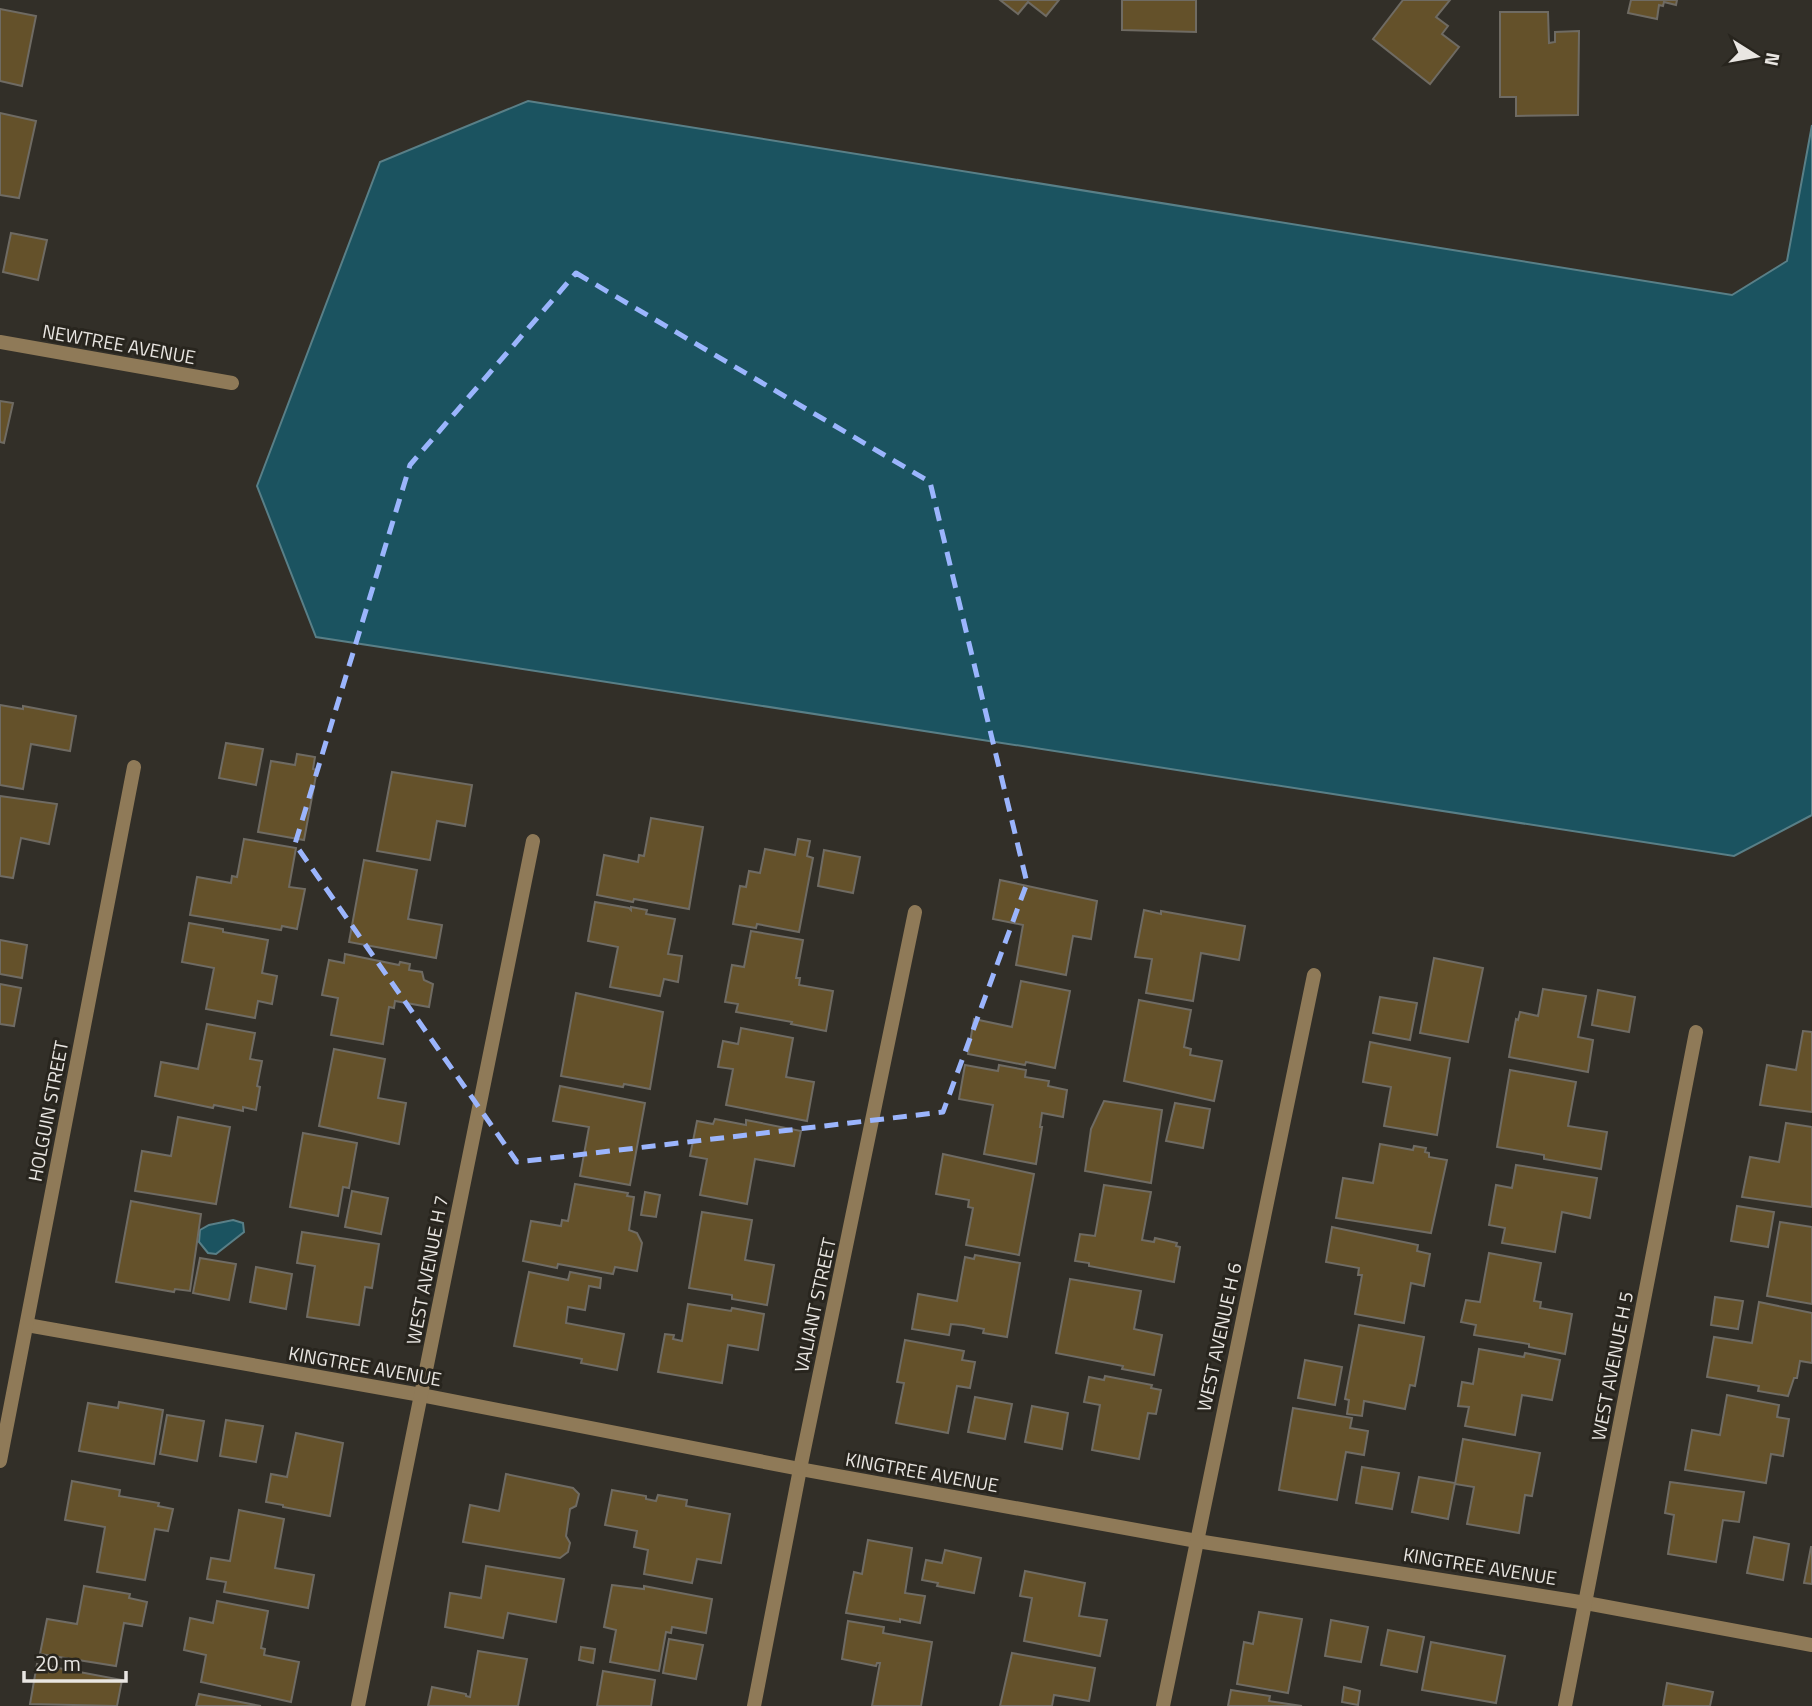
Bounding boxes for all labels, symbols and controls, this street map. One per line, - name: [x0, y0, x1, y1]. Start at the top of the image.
- north arrow: [1721, 21, 1791, 91]
- text: N: [1758, 50, 1789, 69]
- street label: NEWTREE AVENUE: [40, 316, 198, 371]
- street label: HOLGUIN STREET: [20, 1038, 75, 1184]
- street label: WEST AVENUE H 7: [398, 1193, 455, 1347]
- street label: VALIANT STREET: [786, 1235, 843, 1375]
- street label: WEST AVENUE H 6: [1189, 1260, 1248, 1414]
- street label: WEST AVENUE H 5: [1583, 1289, 1640, 1443]
- street label: KINGTREE AVENUE: [286, 1338, 444, 1393]
- street label: KINGTREE AVENUE: [843, 1444, 1001, 1499]
- street label: KINGTREE AVENUE: [1401, 1539, 1559, 1592]
- scale bar: [24, 1640, 126, 1684]
- text: 20 m: [35, 1647, 81, 1679]

